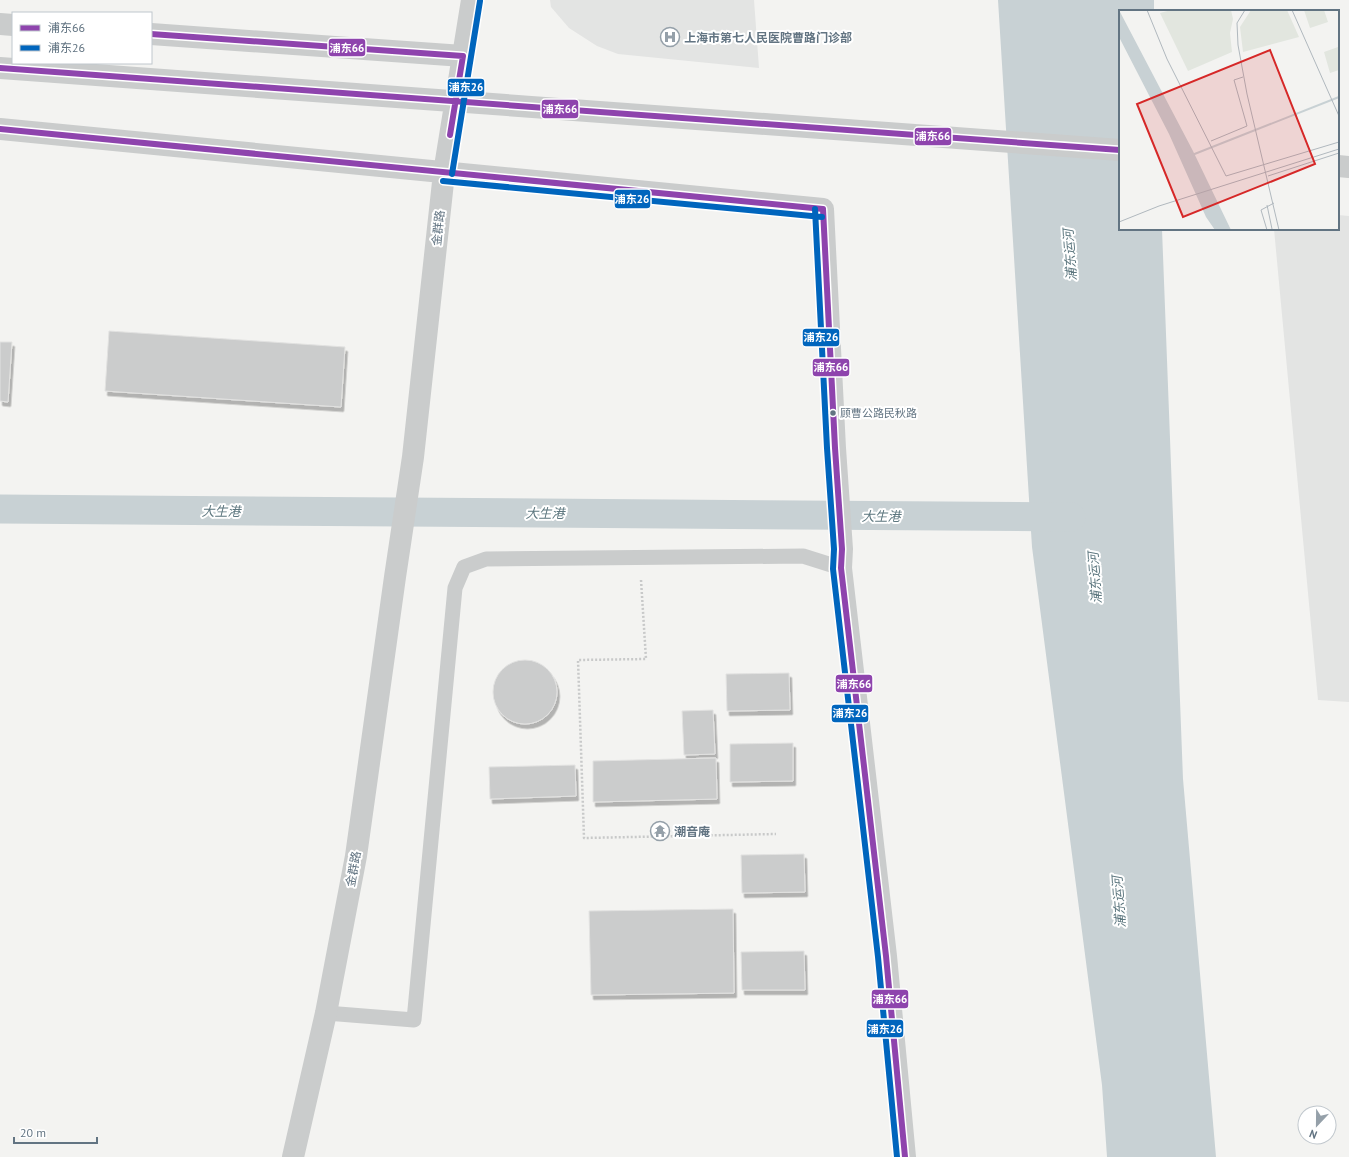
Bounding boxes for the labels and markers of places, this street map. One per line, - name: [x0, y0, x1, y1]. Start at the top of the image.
- hospital icon: 上海市第七人民医院曹路门诊部: [659, 26, 681, 48]
- place label: 上海市第七人民医院曹路门诊部: [684, 30, 852, 45]
- place label: 顾曹公路民秋路: [840, 406, 917, 420]
- marker: 顾曹公路民秋路: [828, 408, 838, 418]
- temple icon: 潮音庵: [649, 820, 671, 842]
- place label: 潮音庵: [674, 824, 710, 839]

